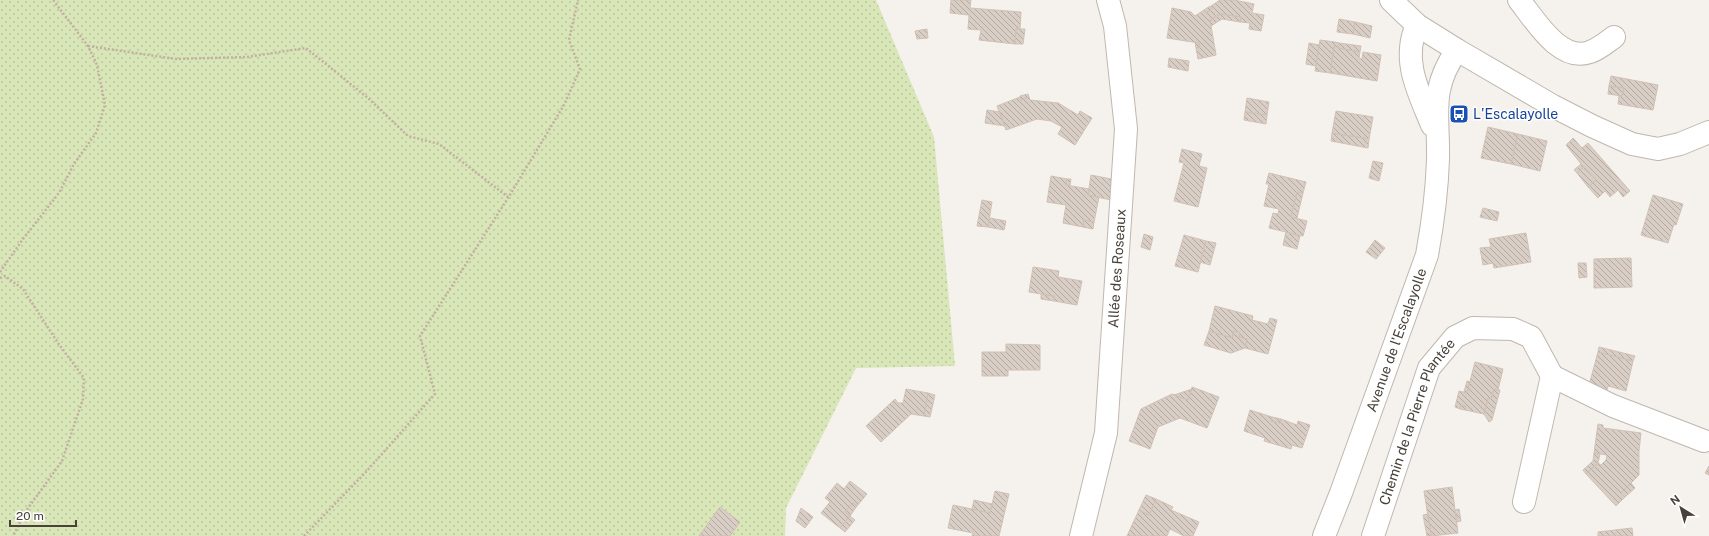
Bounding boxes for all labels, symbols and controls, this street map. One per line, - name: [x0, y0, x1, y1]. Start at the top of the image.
- bus stop icon: L'Escalayolle: [1448, 103, 1470, 125]
- place label: L'Escalayolle: [1473, 106, 1558, 122]
- street label: Allée des Roseaux: [1105, 208, 1129, 328]
- street label: Avenue de l'Escalayolle: [1363, 266, 1430, 414]
- street label: Chemin de la Pierre Plantée: [1376, 335, 1458, 507]
- north arrow: [1661, 488, 1701, 528]
- text: N: [1668, 493, 1682, 507]
- scale bar: [10, 502, 76, 528]
- text: 20 m: [16, 509, 44, 523]

